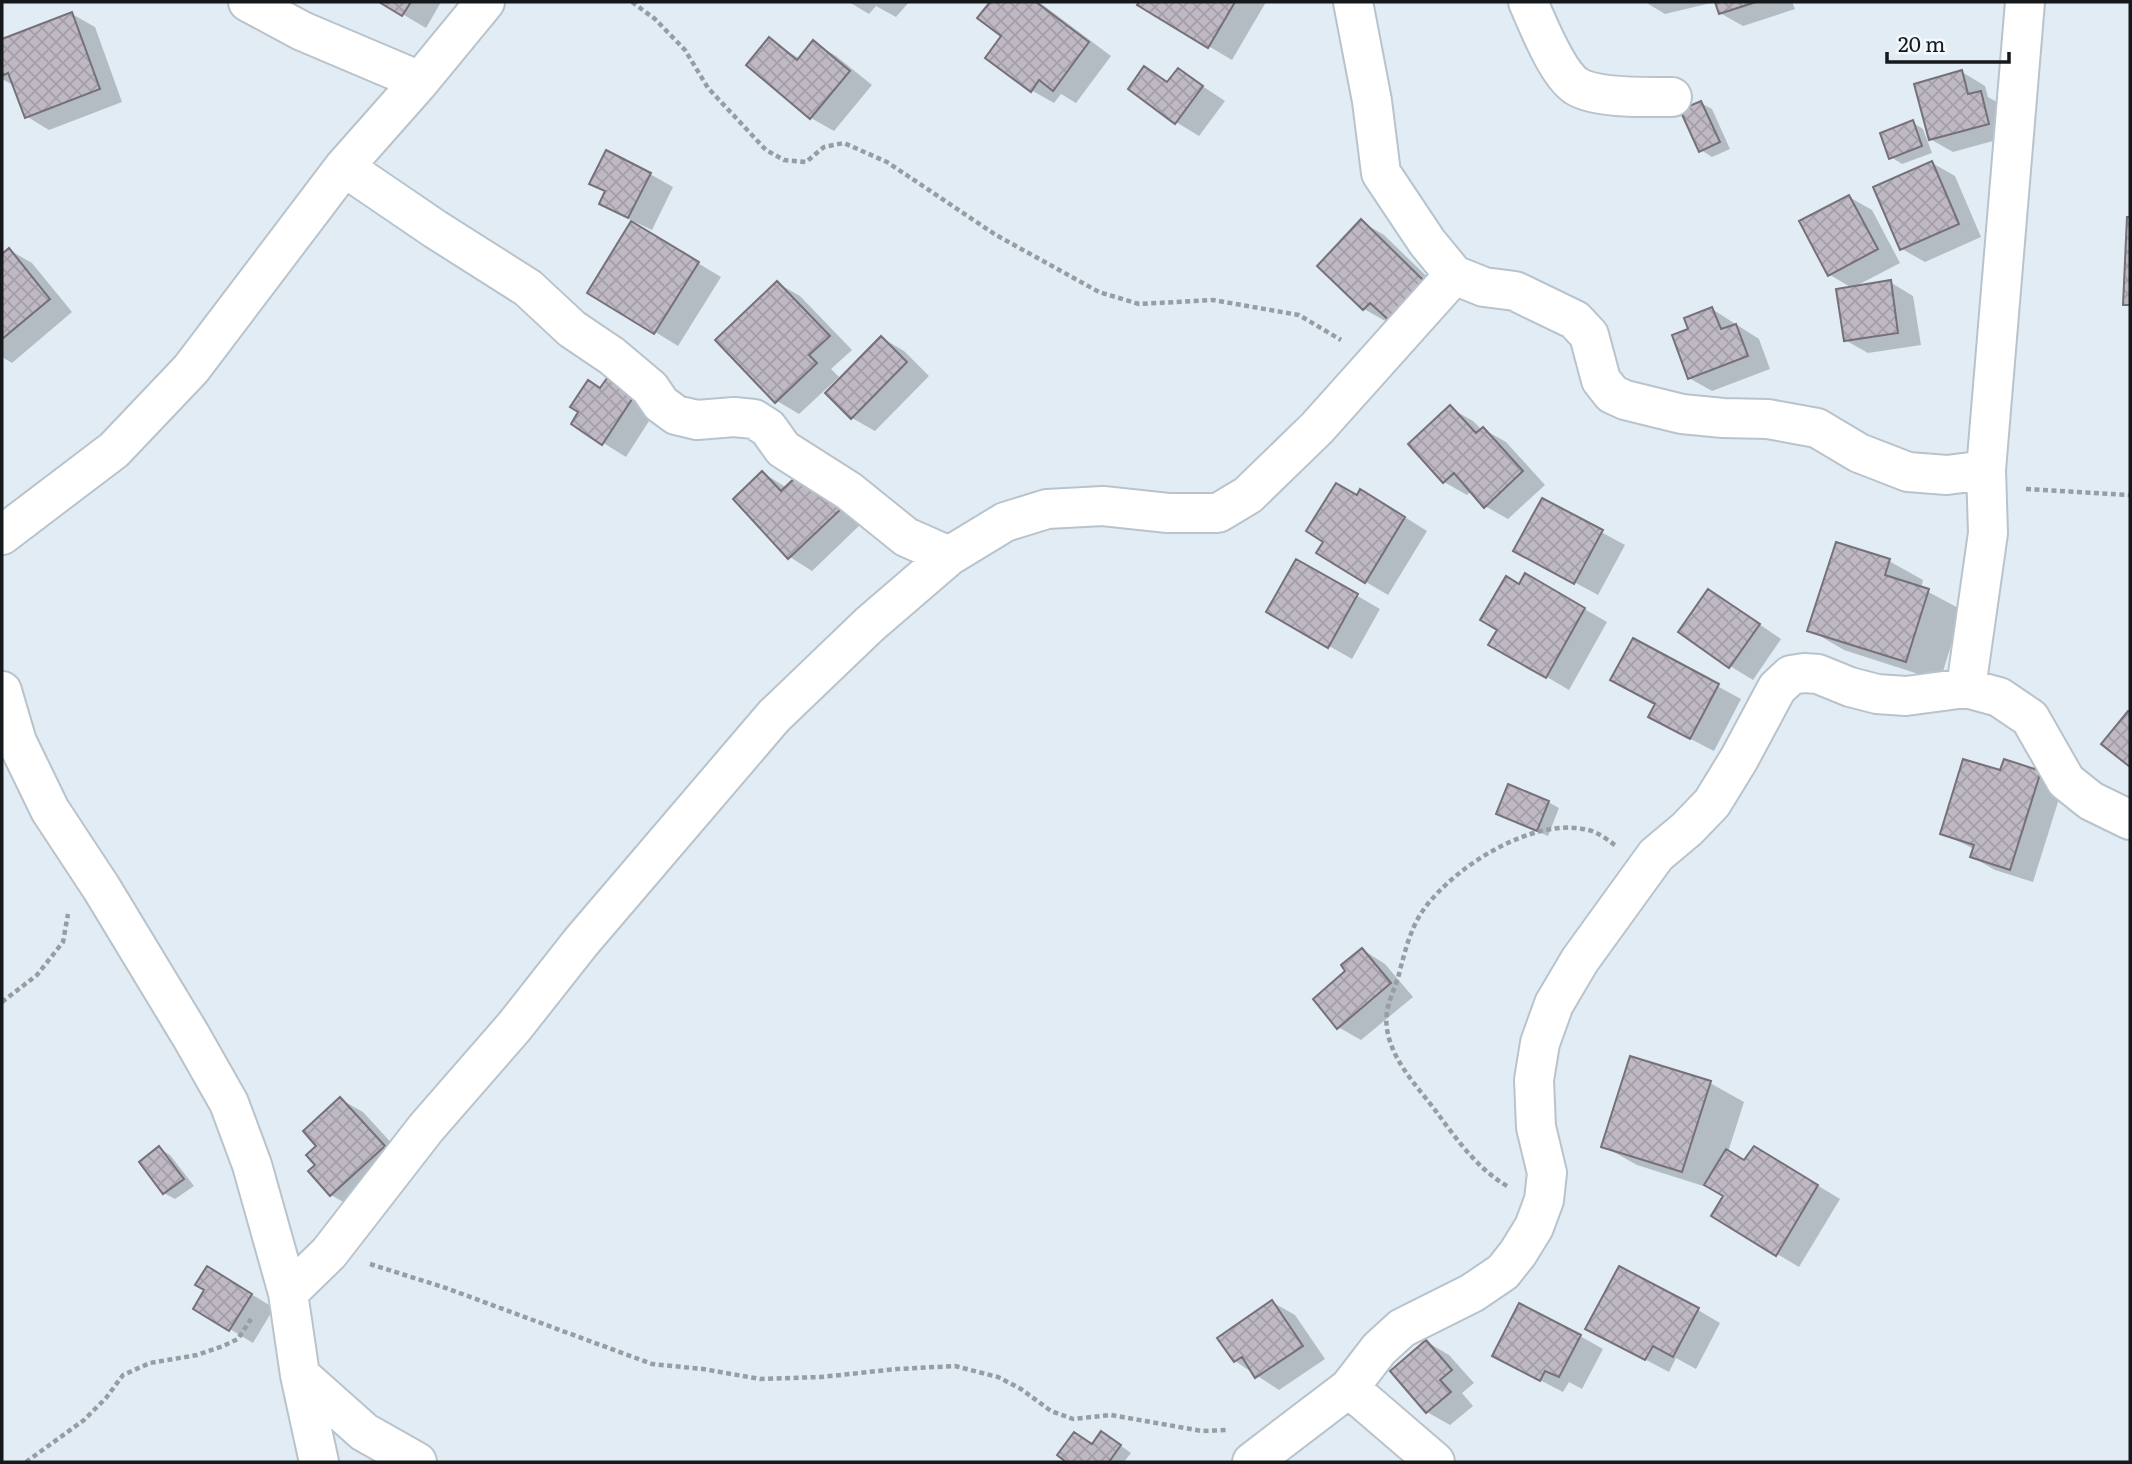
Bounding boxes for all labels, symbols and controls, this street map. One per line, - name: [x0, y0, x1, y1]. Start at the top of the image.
- scale bar: [1887, 21, 2010, 65]
- text: 20 m: [1898, 27, 1945, 58]

